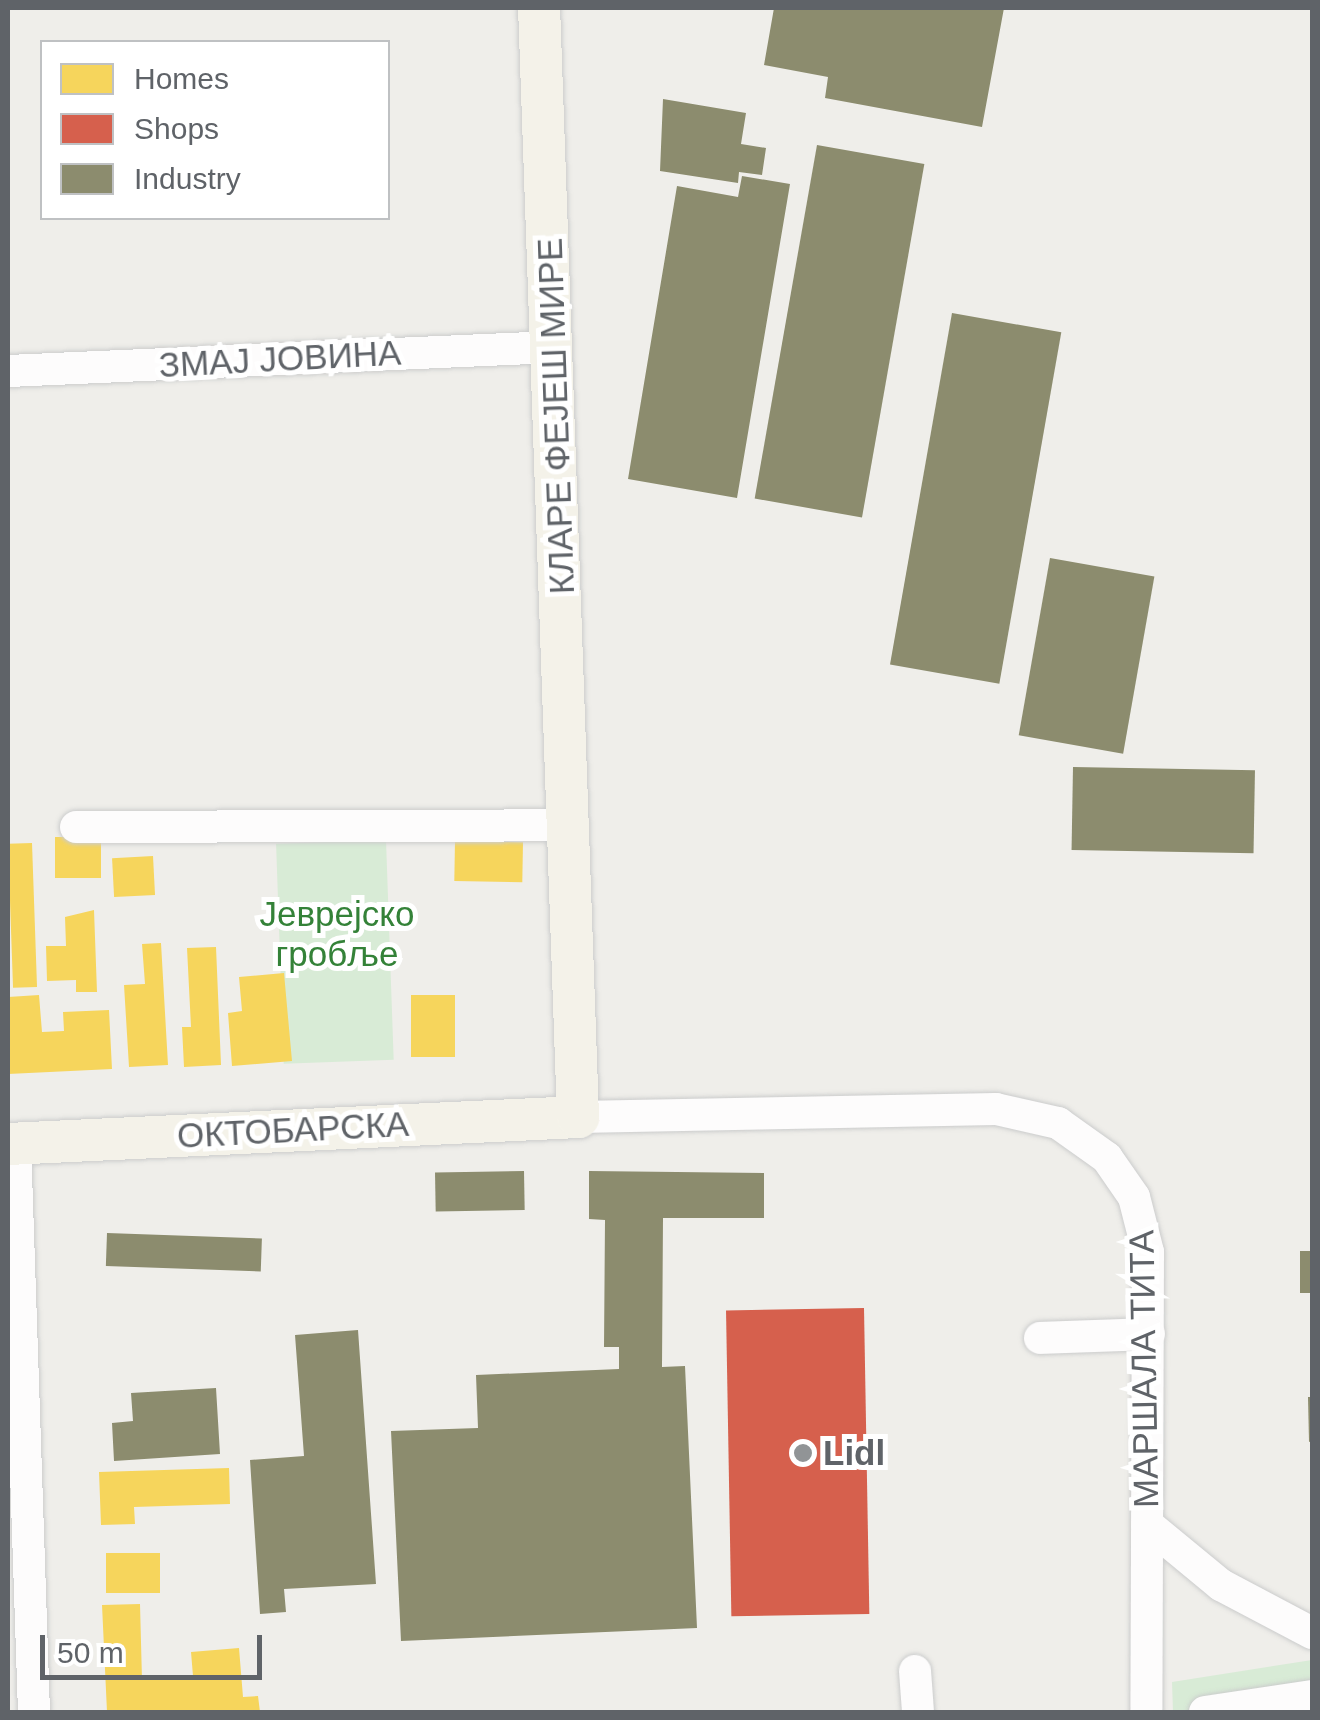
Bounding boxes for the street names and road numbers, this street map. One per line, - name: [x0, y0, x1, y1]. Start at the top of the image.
- street label: КЛАРЕ ФЕЈЕШ МИРЕ: [529, 237, 583, 595]
- street label: ЗМАЈ ЈОВИНА: [158, 332, 402, 386]
- street label: ОКТОБАРСКА: [176, 1103, 410, 1157]
- street label: МАРШАЛА ТИТА: [1121, 1230, 1167, 1508]

